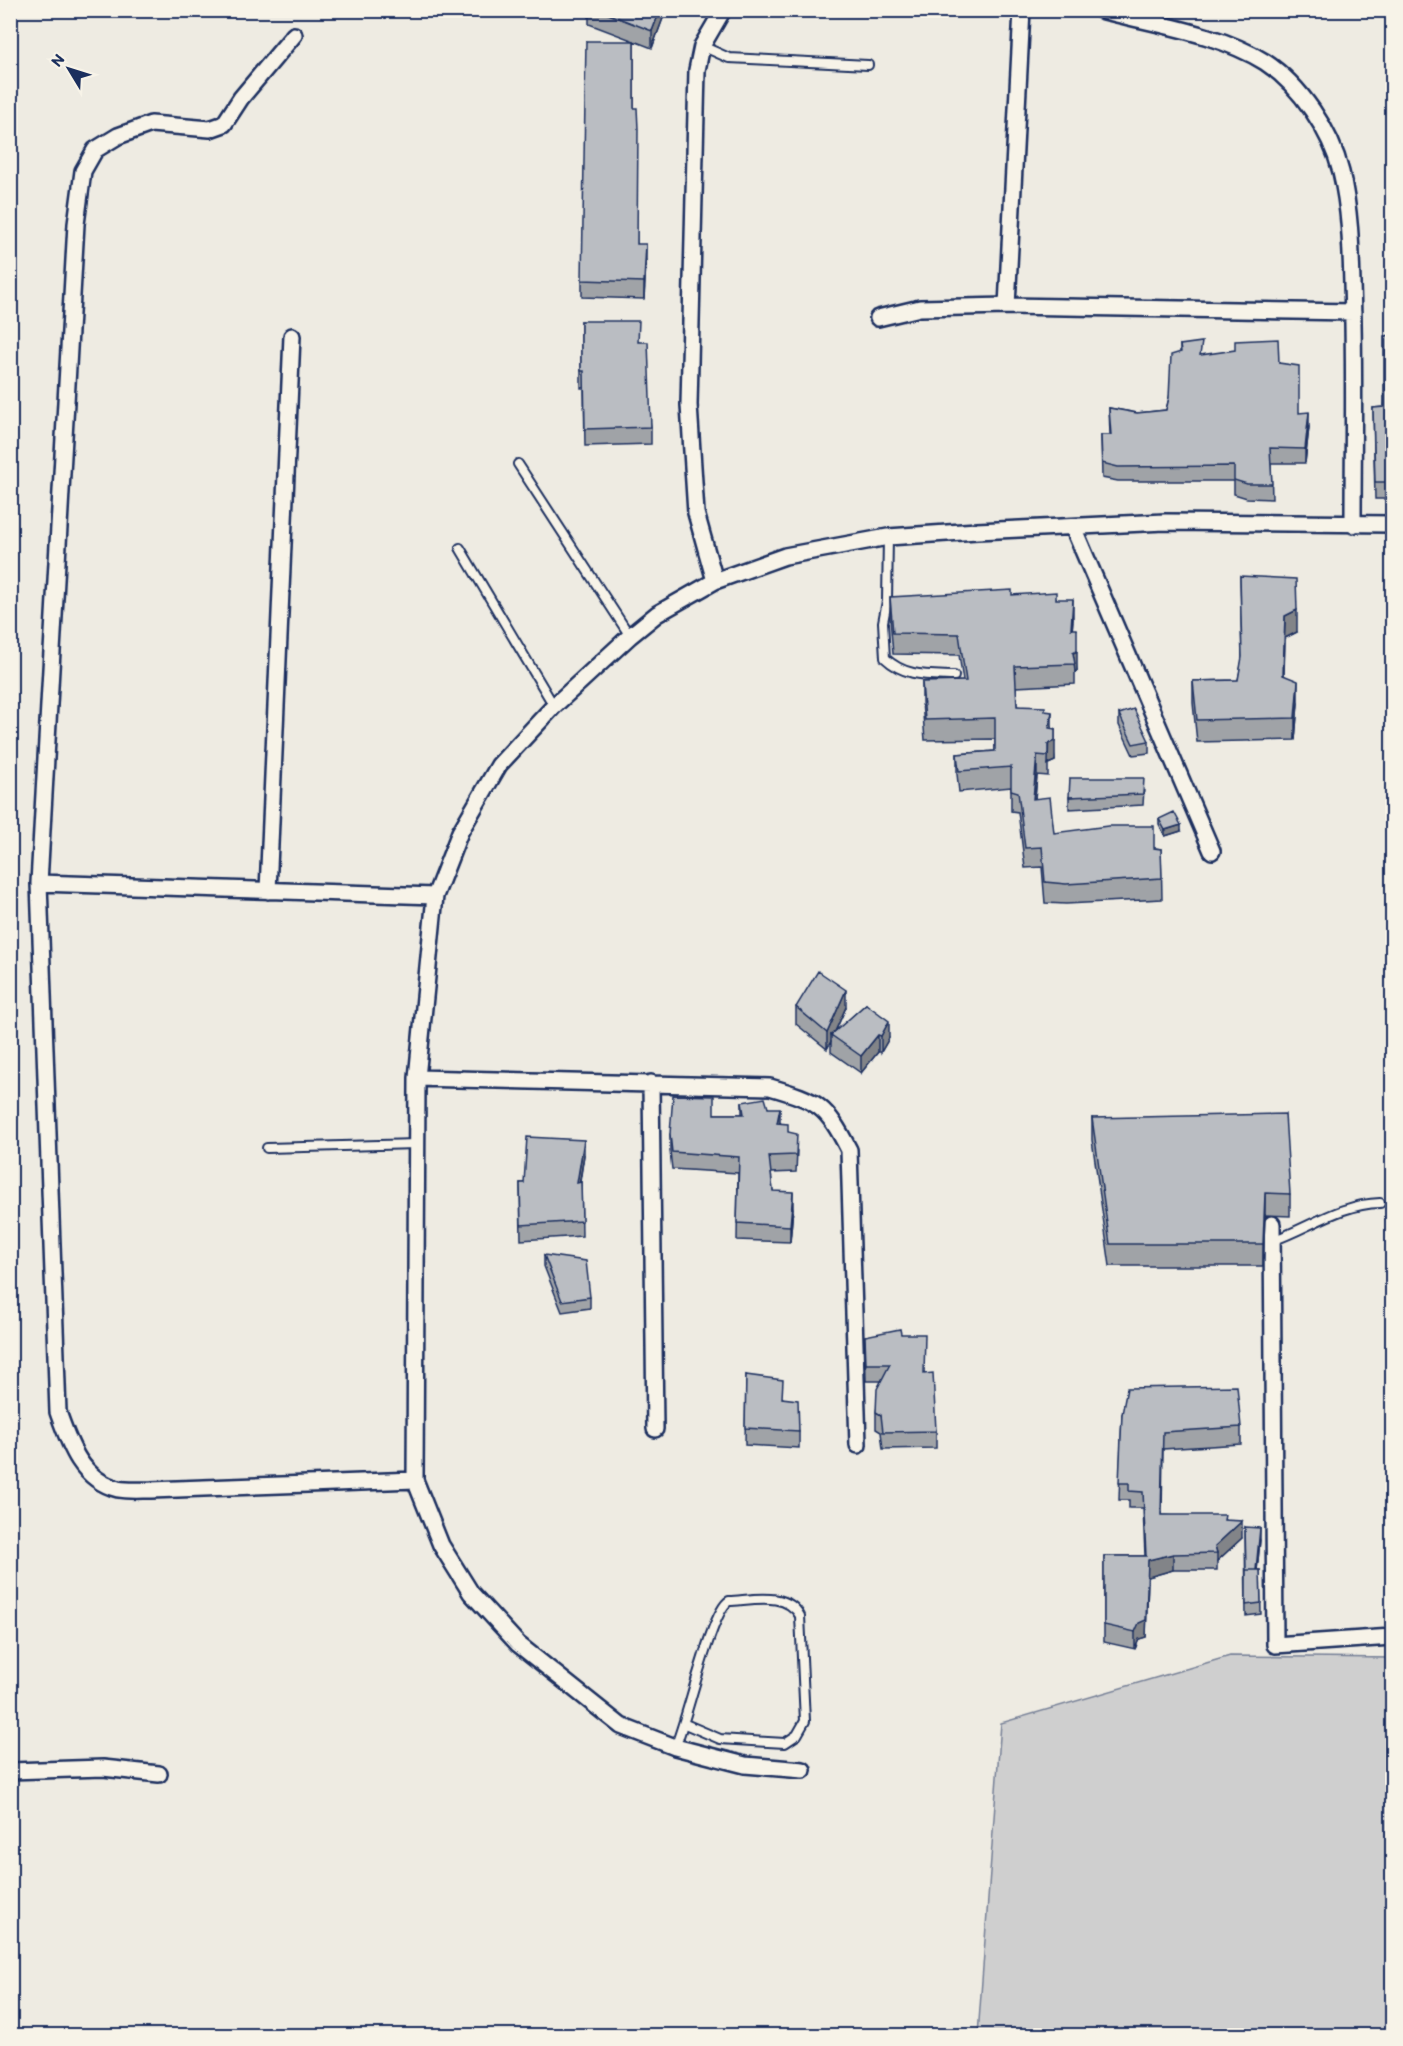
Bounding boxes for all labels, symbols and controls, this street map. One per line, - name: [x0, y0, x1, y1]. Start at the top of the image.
- north arrow: [39, 39, 99, 99]
- text: N: [47, 50, 68, 70]

